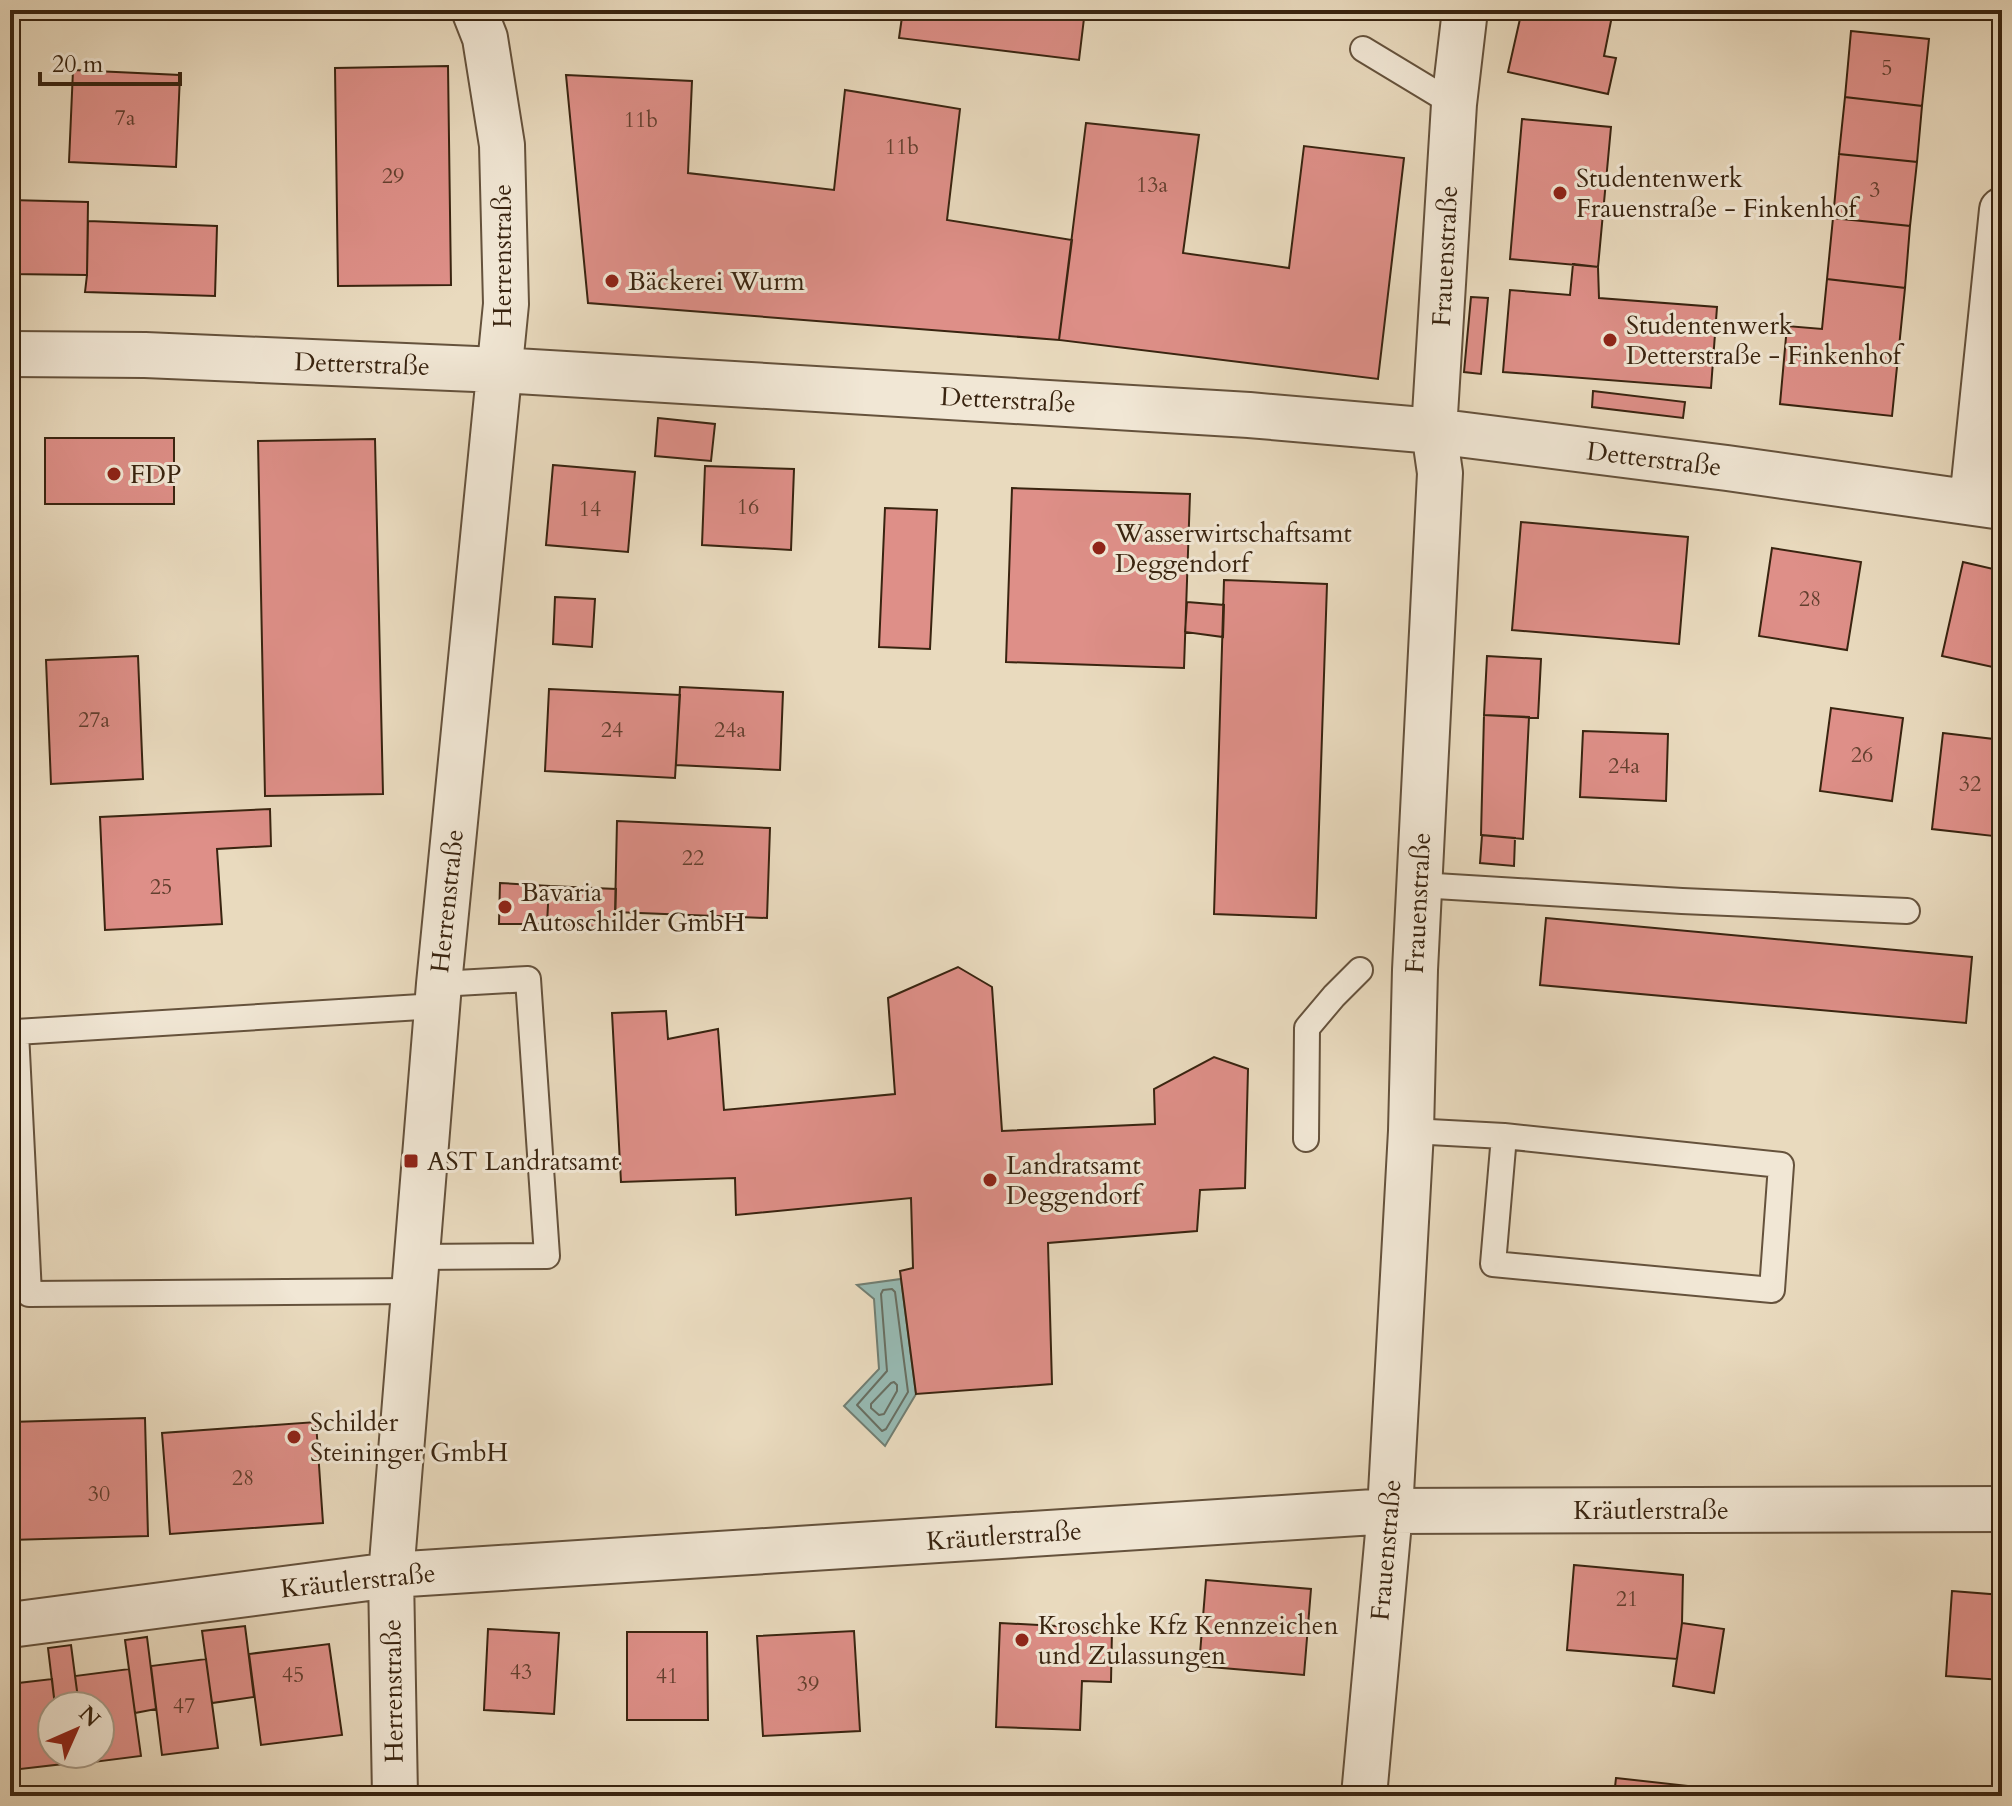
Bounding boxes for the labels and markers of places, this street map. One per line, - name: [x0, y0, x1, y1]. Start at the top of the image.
- place label: Studentenwerk Frauenstraße - Finkenhof: [1576, 161, 1861, 226]
- marker: Studentenwerk Frauenstraße - Finkenhof: [1551, 184, 1569, 202]
- place label: Bäckerei Wurm: [628, 264, 805, 299]
- marker: Bäckerei Wurm: [603, 272, 621, 290]
- place label: Studentenwerk Detterstraße - Finkenhof: [1626, 308, 1905, 373]
- marker: Studentenwerk Detterstraße - Finkenhof: [1601, 331, 1619, 349]
- place label: FDP: [130, 457, 181, 492]
- marker: FDP: [105, 465, 123, 483]
- place label: Wasserwirtschaftsamt Deggendorf: [1114, 516, 1352, 581]
- marker: Wasserwirtschaftsamt Deggendorf: [1090, 539, 1108, 557]
- place label: Bavaria Autoschilder GmbH: [521, 875, 745, 940]
- marker: Bavaria Autoschilder GmbH: [496, 898, 514, 916]
- place label: AST Landratsamt: [427, 1144, 619, 1179]
- place label: Landratsamt Deggendorf: [1006, 1148, 1144, 1213]
- marker: AST Landratsamt: [402, 1152, 420, 1170]
- marker: Landratsamt Deggendorf: [981, 1171, 999, 1189]
- place label: Schilder Steininger GmbH: [310, 1405, 508, 1470]
- marker: Schilder Steininger GmbH: [285, 1428, 303, 1446]
- place label: Kroschke Kfz Kennzeichen und Zulassungen: [1038, 1608, 1339, 1673]
- marker: Kroschke Kfz Kennzeichen und Zulassungen: [1013, 1631, 1031, 1649]

